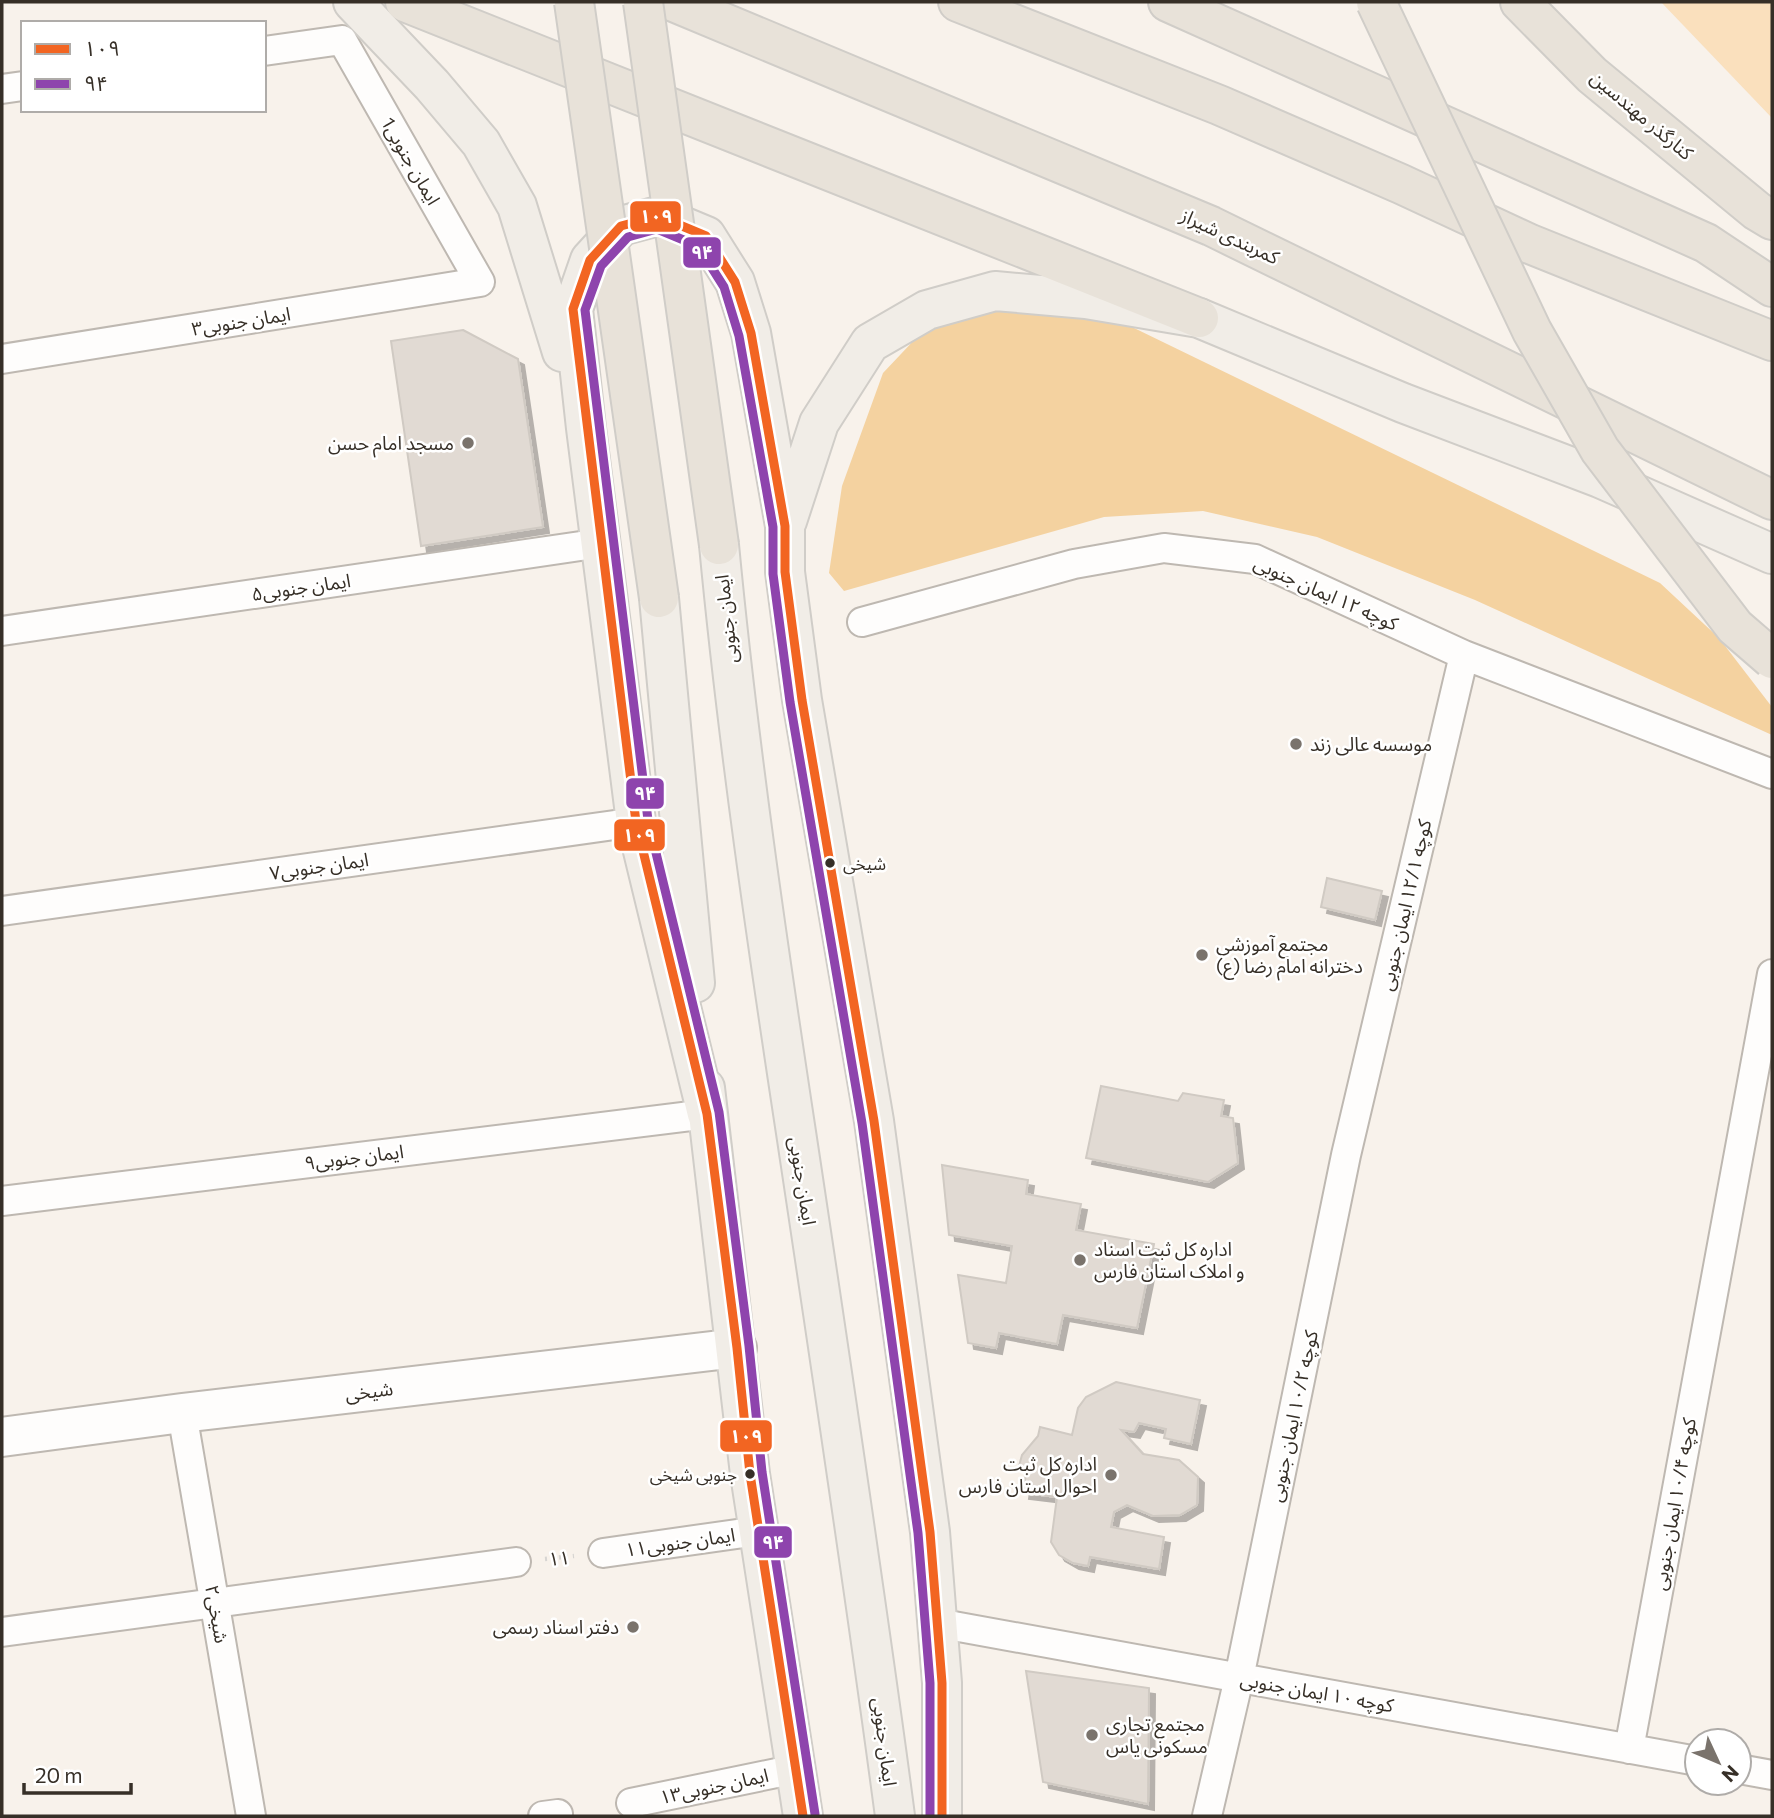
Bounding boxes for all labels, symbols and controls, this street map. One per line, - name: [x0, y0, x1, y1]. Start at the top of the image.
- legend: [21, 21, 266, 112]
- text: ۱۰۹: [84, 35, 120, 60]
- street label: کنارگذر مهندسین: [1586, 65, 1699, 166]
- text: ۹۴: [84, 70, 108, 95]
- street label: 1ایمان جنوبی: [376, 113, 446, 209]
- line badge: ۱۰۹: [629, 200, 682, 233]
- street label: کمربندی شیراز: [1176, 202, 1284, 270]
- text: ۱۰۹: [640, 204, 672, 227]
- line badge: ۹۴: [682, 236, 722, 269]
- text: ۹۴: [691, 240, 713, 263]
- street label: ایمان جنوبی۳: [190, 301, 292, 341]
- place label: مسجد امام حسن: [328, 431, 454, 458]
- marker: مسجد امام حسن: [460, 435, 476, 451]
- street label: کوچه ۱۲ ایمان جنوبی: [1250, 550, 1403, 637]
- street label: ایمان جنوبی۵: [250, 568, 352, 606]
- street label: ایمان جنوبی: [709, 573, 743, 665]
- place label: موسسه عالی زند: [1310, 732, 1432, 756]
- marker: موسسه عالی زند: [1288, 736, 1304, 752]
- line badge: ۹۴: [625, 777, 665, 810]
- text: ۹۴: [634, 781, 656, 804]
- street label: کوچه ۱۲/۱ ایمان جنوبی: [1374, 816, 1438, 993]
- line badge: ۱۰۹: [613, 818, 666, 852]
- text: ۱۰۹: [623, 823, 655, 846]
- street label: ایمان جنوبی۷: [268, 847, 370, 885]
- place label: شیخی: [843, 853, 886, 875]
- marker: شیخی: [823, 856, 837, 870]
- place label: مجتمع آموزشی دخترانه امام رضا (ع): [1216, 932, 1363, 981]
- marker: مجتمع آموزشی دخترانه امام رضا (ع): [1194, 947, 1210, 963]
- street label: ایمان جنوبی: [784, 1135, 822, 1227]
- street label: ایمان جنوبی۹: [303, 1139, 405, 1175]
- place label: اداره کل ثبت اسناد و املاک استان فارس: [1094, 1237, 1244, 1283]
- marker: اداره کل ثبت اسناد و املاک استان فارس: [1072, 1252, 1088, 1268]
- street label: کوچه ۱۰/۲ ایمان جنوبی: [1263, 1327, 1324, 1504]
- street label: شیخی: [344, 1376, 394, 1406]
- street label: کوچه ۱۰/۴ ایمان جنوبی: [1647, 1415, 1702, 1592]
- line badge: ۱۰۹: [719, 1419, 773, 1453]
- text: ۱۰۹: [730, 1424, 762, 1447]
- place label: اداره کل ثبت احوال استان فارس: [959, 1452, 1097, 1498]
- place label: جنوبی شیخی: [650, 1464, 737, 1486]
- marker: جنوبی شیخی: [743, 1467, 757, 1481]
- marker: اداره کل ثبت احوال استان فارس: [1103, 1467, 1119, 1483]
- street label: ایمان جنوبی۱۱: [623, 1522, 737, 1562]
- line badge: ۹۴: [753, 1525, 793, 1559]
- text: ۹۴: [762, 1530, 784, 1553]
- street label: ۱۱: [547, 1545, 571, 1570]
- street label: شیخی۲: [200, 1583, 234, 1645]
- place label: دفتر اسناد رسمی: [493, 1615, 619, 1639]
- marker: دفتر اسناد رسمی: [625, 1619, 641, 1635]
- street label: کوچه ۱۰ ایمان جنوبی: [1238, 1667, 1397, 1719]
- street label: ایمان جنوبی: [868, 1696, 902, 1788]
- place label: مجتمع تجاری مسکونی یاس: [1106, 1712, 1208, 1758]
- marker: مجتمع تجاری مسکونی یاس: [1084, 1727, 1100, 1743]
- north arrow: [1683, 1727, 1753, 1797]
- scale bar: [24, 1752, 131, 1796]
- text: N: [1717, 1761, 1744, 1787]
- text: 20 m: [35, 1762, 83, 1787]
- street label: ایمان جنوبی۱۳: [657, 1763, 771, 1809]

